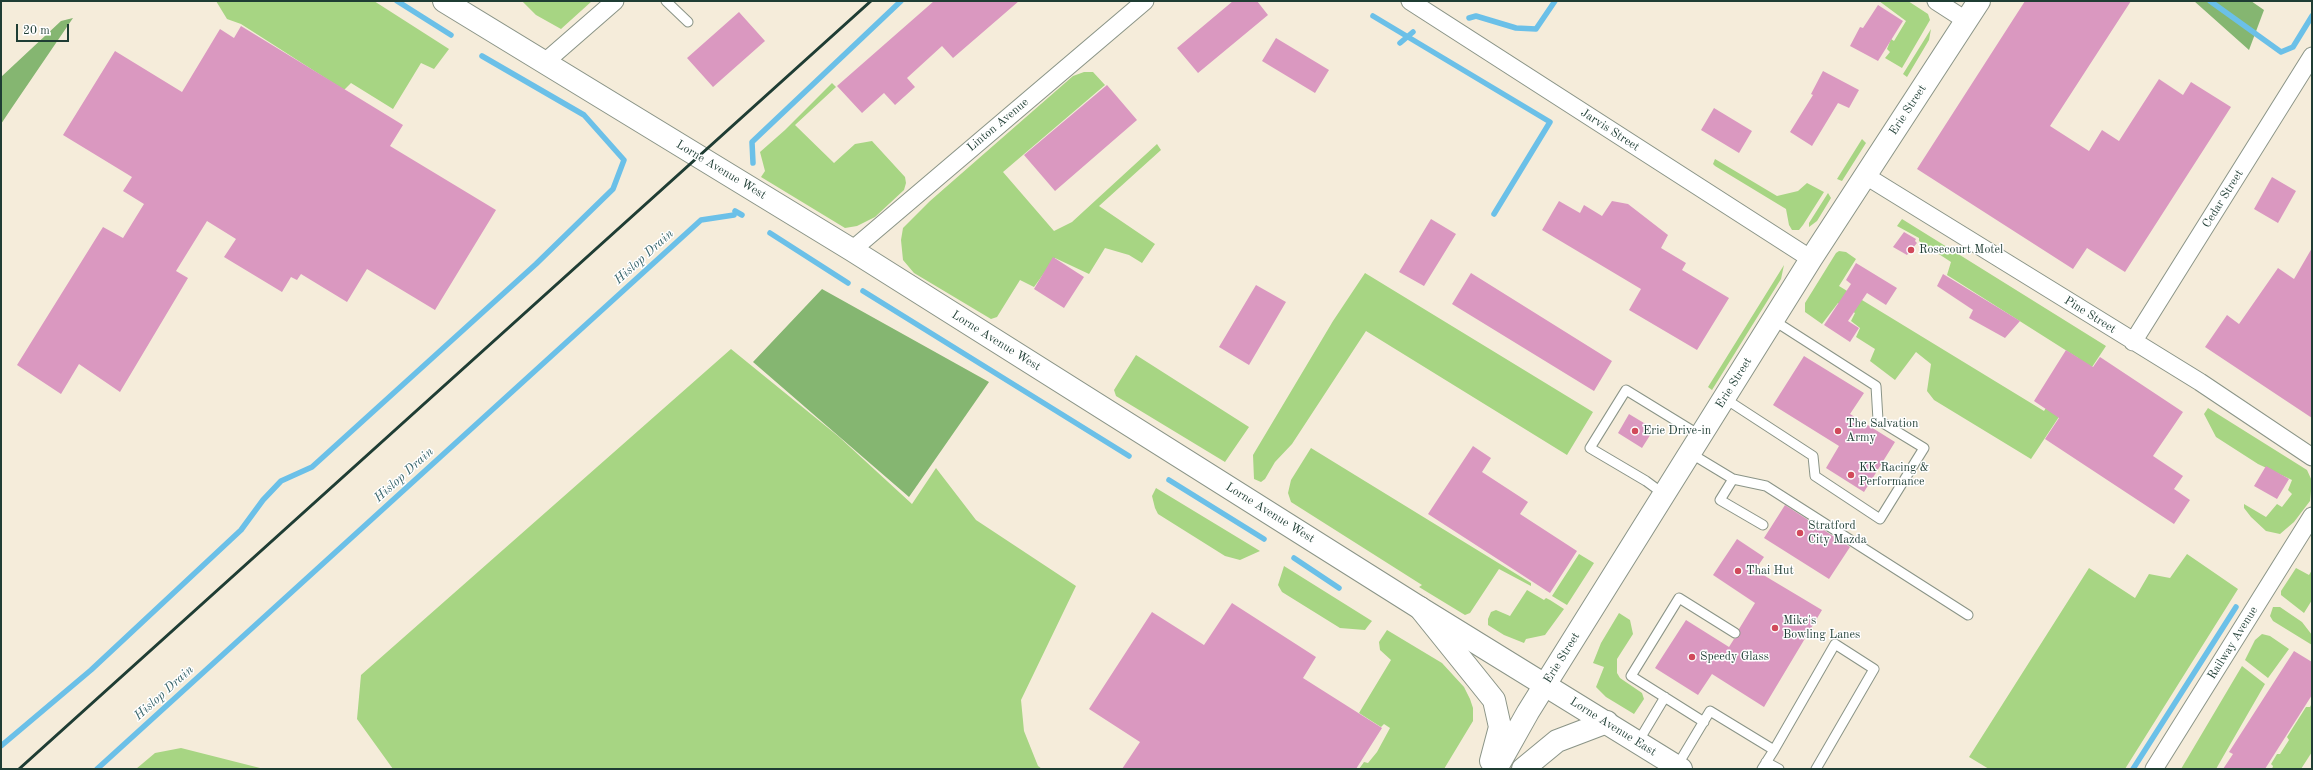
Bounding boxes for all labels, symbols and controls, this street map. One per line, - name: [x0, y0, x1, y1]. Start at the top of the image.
- scale bar: [18, 16, 71, 42]
- text: 20 m: [23, 25, 50, 37]
- street label: Erie Street: [1886, 82, 1930, 138]
- street label: Linton Avenue: [964, 95, 1032, 155]
- street label: Jarvis Street: [1578, 106, 1642, 154]
- street label: Lorne Avenue West: [673, 137, 769, 203]
- street label: Cedar Street: [2199, 167, 2247, 231]
- water label: Hislop Drain: [611, 226, 677, 288]
- place label: Rosecourt Motel: [1919, 243, 2003, 257]
- marker: Rosecourt Motel: [1906, 245, 1916, 255]
- street label: Pine Street: [2061, 293, 2119, 337]
- street label: Lorne Avenue West: [949, 308, 1043, 374]
- street label: Erie Street: [1713, 355, 1755, 411]
- place label: The Salvation Army: [1846, 417, 1918, 445]
- place label: Erie Drive-in: [1643, 424, 1711, 438]
- marker: Erie Drive-in: [1630, 426, 1640, 436]
- marker: The Salvation Army: [1833, 426, 1843, 436]
- water label: Hislop Drain: [371, 444, 437, 506]
- place label: KK Racing & Performance: [1859, 461, 1929, 489]
- marker: KK Racing & Performance: [1846, 470, 1856, 480]
- street label: Lorne Avenue West: [1223, 480, 1317, 546]
- place label: Stratford City Mazda: [1808, 519, 1867, 547]
- marker: Stratford City Mazda: [1795, 528, 1805, 538]
- place label: Thai Hut: [1746, 564, 1794, 578]
- marker: Thai Hut: [1733, 566, 1743, 576]
- street label: Railway Avenue: [2205, 604, 2261, 682]
- place label: Mike's Bowling Lanes: [1783, 614, 1860, 642]
- marker: Mike's Bowling Lanes: [1770, 623, 1780, 633]
- street label: Erie Street: [1541, 630, 1583, 686]
- place label: Speedy Glass: [1700, 650, 1769, 664]
- marker: Speedy Glass: [1687, 652, 1697, 662]
- water label: Hislop Drain: [131, 662, 197, 724]
- street label: Lorne Avenue East: [1567, 695, 1659, 759]

